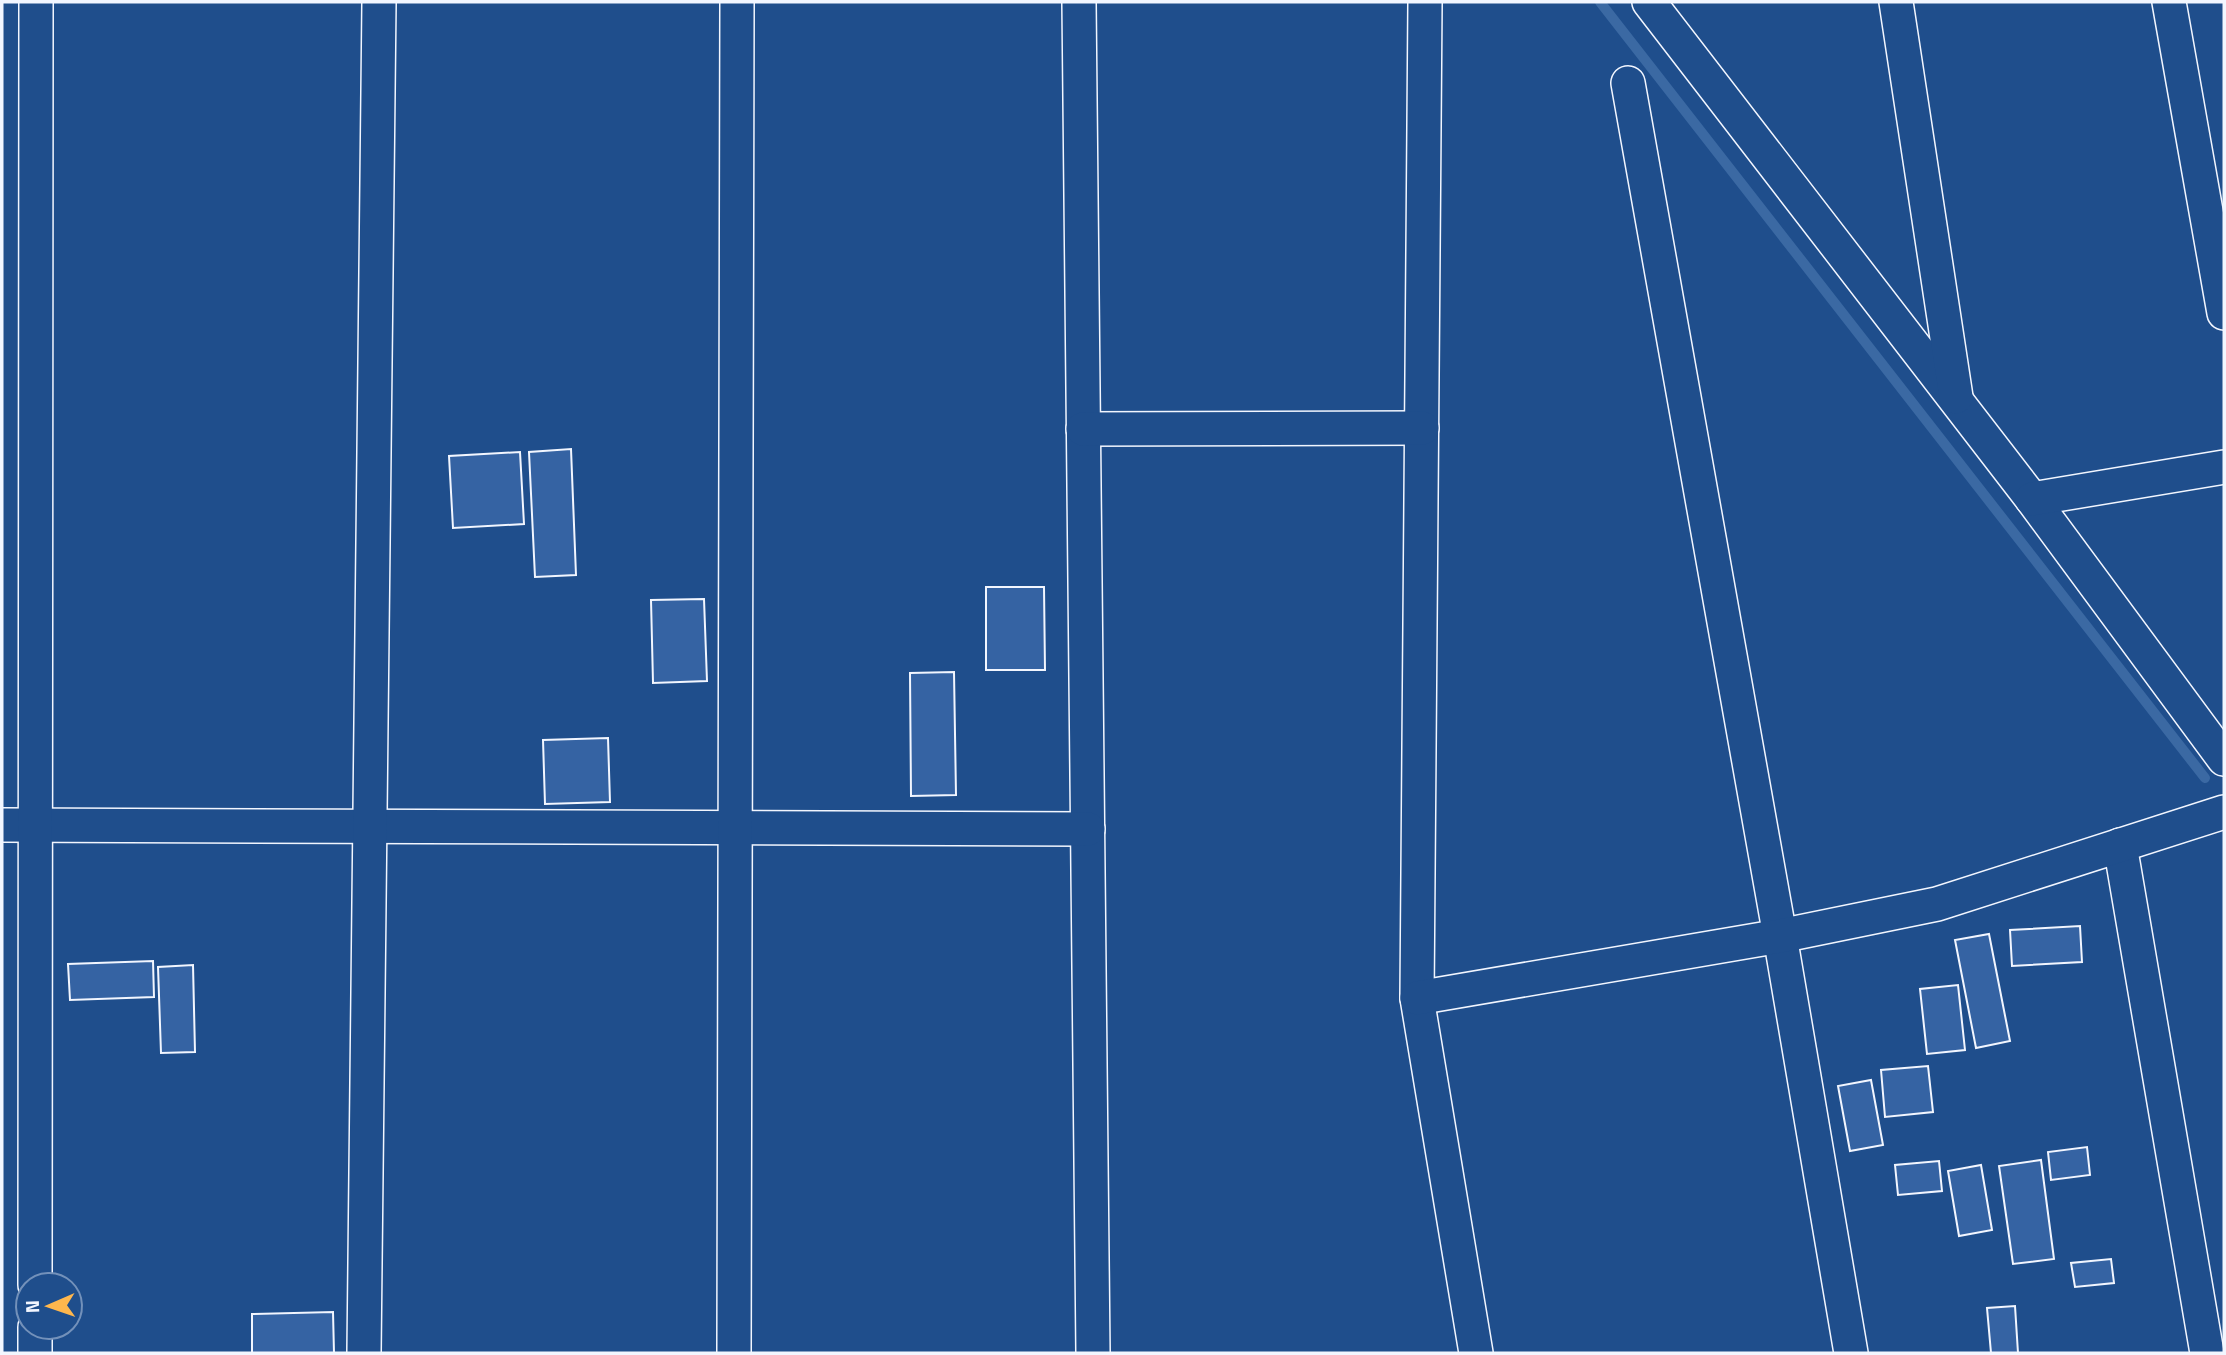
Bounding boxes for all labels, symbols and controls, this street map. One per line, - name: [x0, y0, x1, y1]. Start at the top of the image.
- north arrow: [14, 1271, 84, 1341]
- text: N: [17, 1300, 46, 1314]

